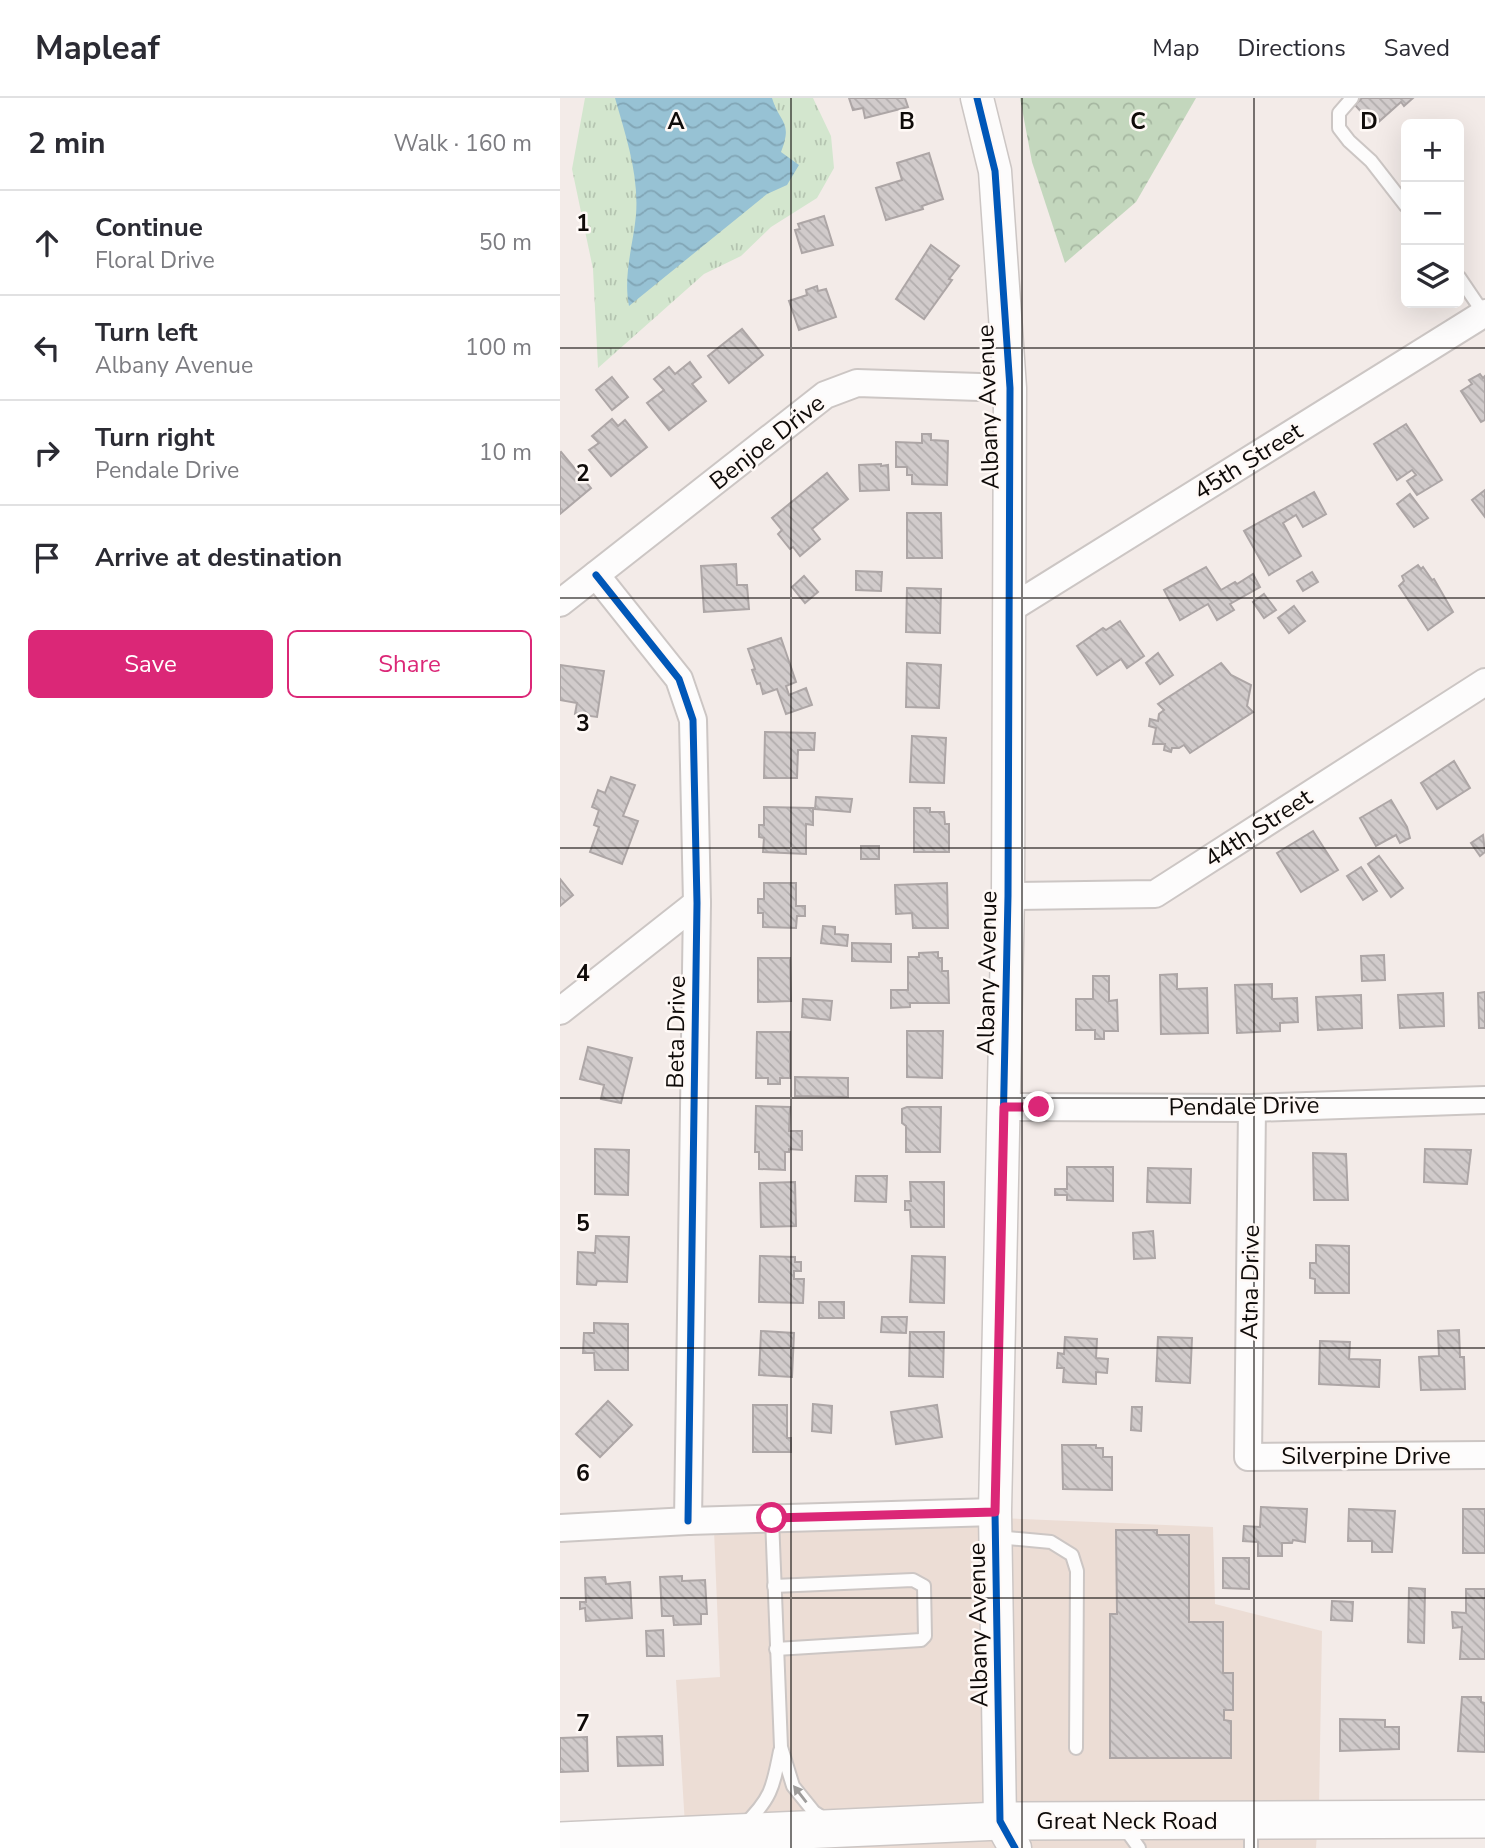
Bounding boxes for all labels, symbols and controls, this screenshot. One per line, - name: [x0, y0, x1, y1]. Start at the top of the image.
- text: Mapleaf: [35, 26, 160, 71]
- text: Map: [1152, 32, 1199, 64]
- text: Directions: [1237, 32, 1346, 64]
- text: Saved: [1384, 32, 1450, 64]
- text: A: [667, 106, 685, 137]
- text: B: [899, 106, 915, 137]
- text: C: [1130, 106, 1146, 137]
- text: D: [1360, 106, 1378, 137]
- map controls: [1401, 119, 1464, 308]
- button: +: [1401, 119, 1464, 182]
- text: 2 min: [28, 123, 106, 164]
- text: Walk · 160 m: [393, 128, 532, 159]
- button: −: [1401, 182, 1464, 245]
- text: 1: [576, 208, 590, 239]
- text: Continue: [95, 210, 203, 245]
- icon: ahead: [28, 224, 66, 262]
- text: 50 m: [479, 227, 532, 258]
- text: Floral Drive: [95, 245, 215, 276]
- button: layers: [1401, 245, 1464, 308]
- text: Turn left: [95, 315, 198, 350]
- street label: Albany Avenue: [969, 324, 1007, 490]
- icon: left: [28, 329, 66, 367]
- text: 100 m: [465, 332, 532, 363]
- text: Albany Avenue: [95, 350, 253, 381]
- street label: Benjoe Drive: [703, 387, 831, 497]
- street label: 45th Street: [1188, 415, 1309, 507]
- text: Turn right: [95, 420, 214, 455]
- icon: right: [28, 434, 66, 472]
- text: 10 m: [479, 437, 532, 468]
- text: Pendale Drive: [95, 455, 239, 486]
- text: 2: [576, 458, 590, 489]
- icon: arrive: [28, 539, 66, 577]
- text: Arrive at destination: [95, 540, 342, 575]
- button: Save: [28, 630, 273, 698]
- button: Share: [287, 630, 532, 698]
- text: 3: [576, 708, 590, 739]
- street label: 44th Street: [1198, 781, 1319, 875]
- street label: Albany Avenue: [970, 890, 1004, 1056]
- text: 4: [576, 958, 590, 989]
- street label: Beta Drive: [659, 975, 693, 1089]
- street label: Pendale Drive: [1168, 1089, 1320, 1123]
- route end: [1023, 1091, 1054, 1122]
- text: 5: [576, 1208, 590, 1239]
- street label: Atna Drive: [1233, 1224, 1267, 1340]
- street label: Silverpine Drive: [1281, 1440, 1451, 1472]
- text: 6: [576, 1458, 590, 1489]
- route start: [756, 1502, 787, 1533]
- street label: Albany Avenue: [961, 1542, 995, 1708]
- text: 7: [576, 1708, 590, 1739]
- one-way arrow: [792, 1785, 807, 1803]
- street label: Great Neck Road: [1036, 1805, 1218, 1837]

